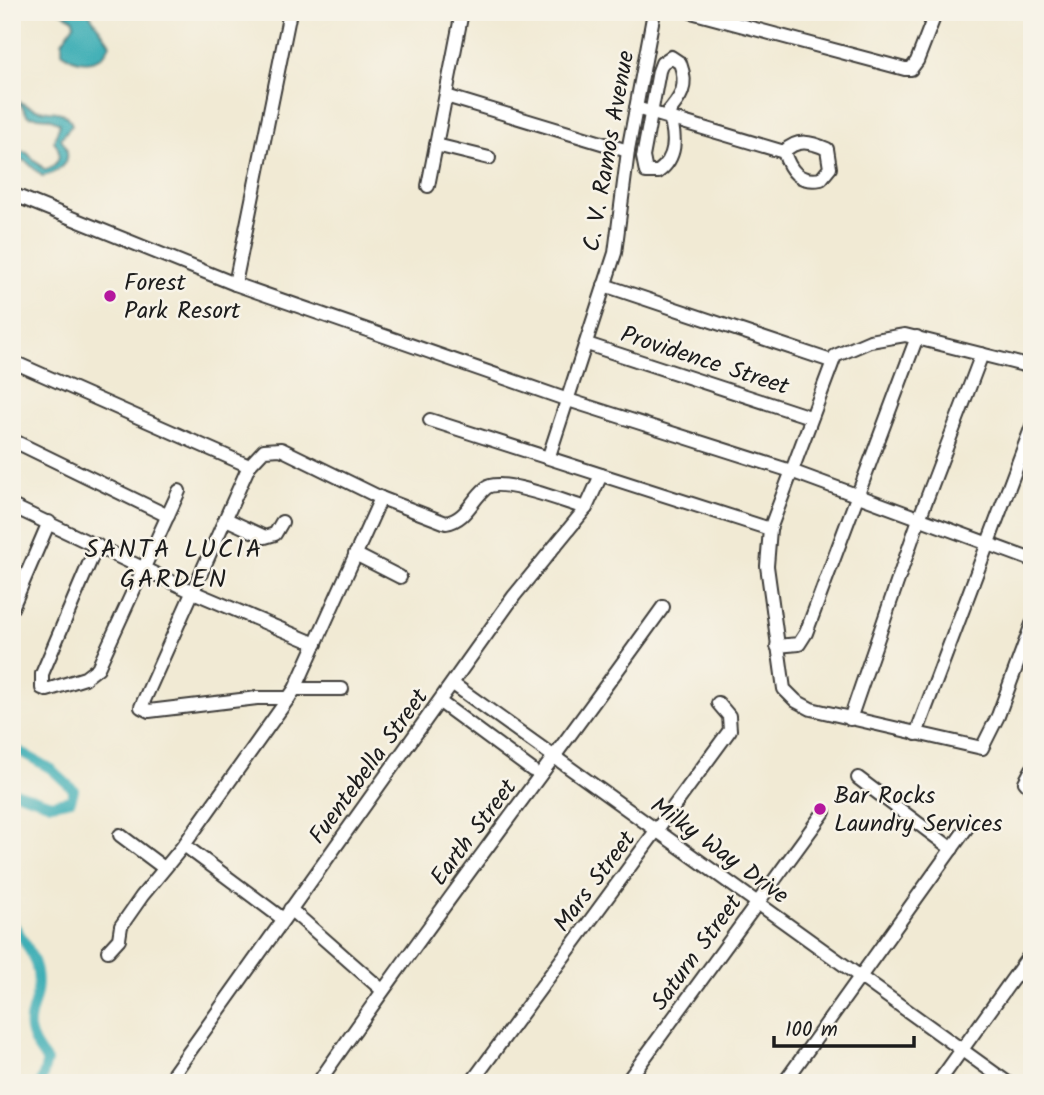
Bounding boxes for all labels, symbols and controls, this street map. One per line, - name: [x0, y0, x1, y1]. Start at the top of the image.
- street label: C. V. Ramos Avenue: [573, 47, 646, 255]
- place label: Forest Park Resort: [124, 264, 241, 331]
- marker: Forest Park Resort: [102, 288, 118, 304]
- street label: Providence Street: [615, 316, 795, 407]
- district label: SANTA LUCIA GARDEN: [85, 529, 263, 601]
- street label: Fuentebella Street: [299, 680, 440, 853]
- street label: Earth Street: [421, 770, 528, 895]
- place label: Bar Rocks Laundry Services: [834, 777, 1003, 844]
- street label: Milky Way Drive: [641, 787, 797, 915]
- marker: Bar Rocks Laundry Services: [812, 801, 828, 817]
- street label: Mars Street: [544, 822, 647, 941]
- street label: Saturn Street: [641, 886, 753, 1019]
- scale bar: [774, 1004, 914, 1048]
- text: 100 m: [785, 1014, 838, 1047]

